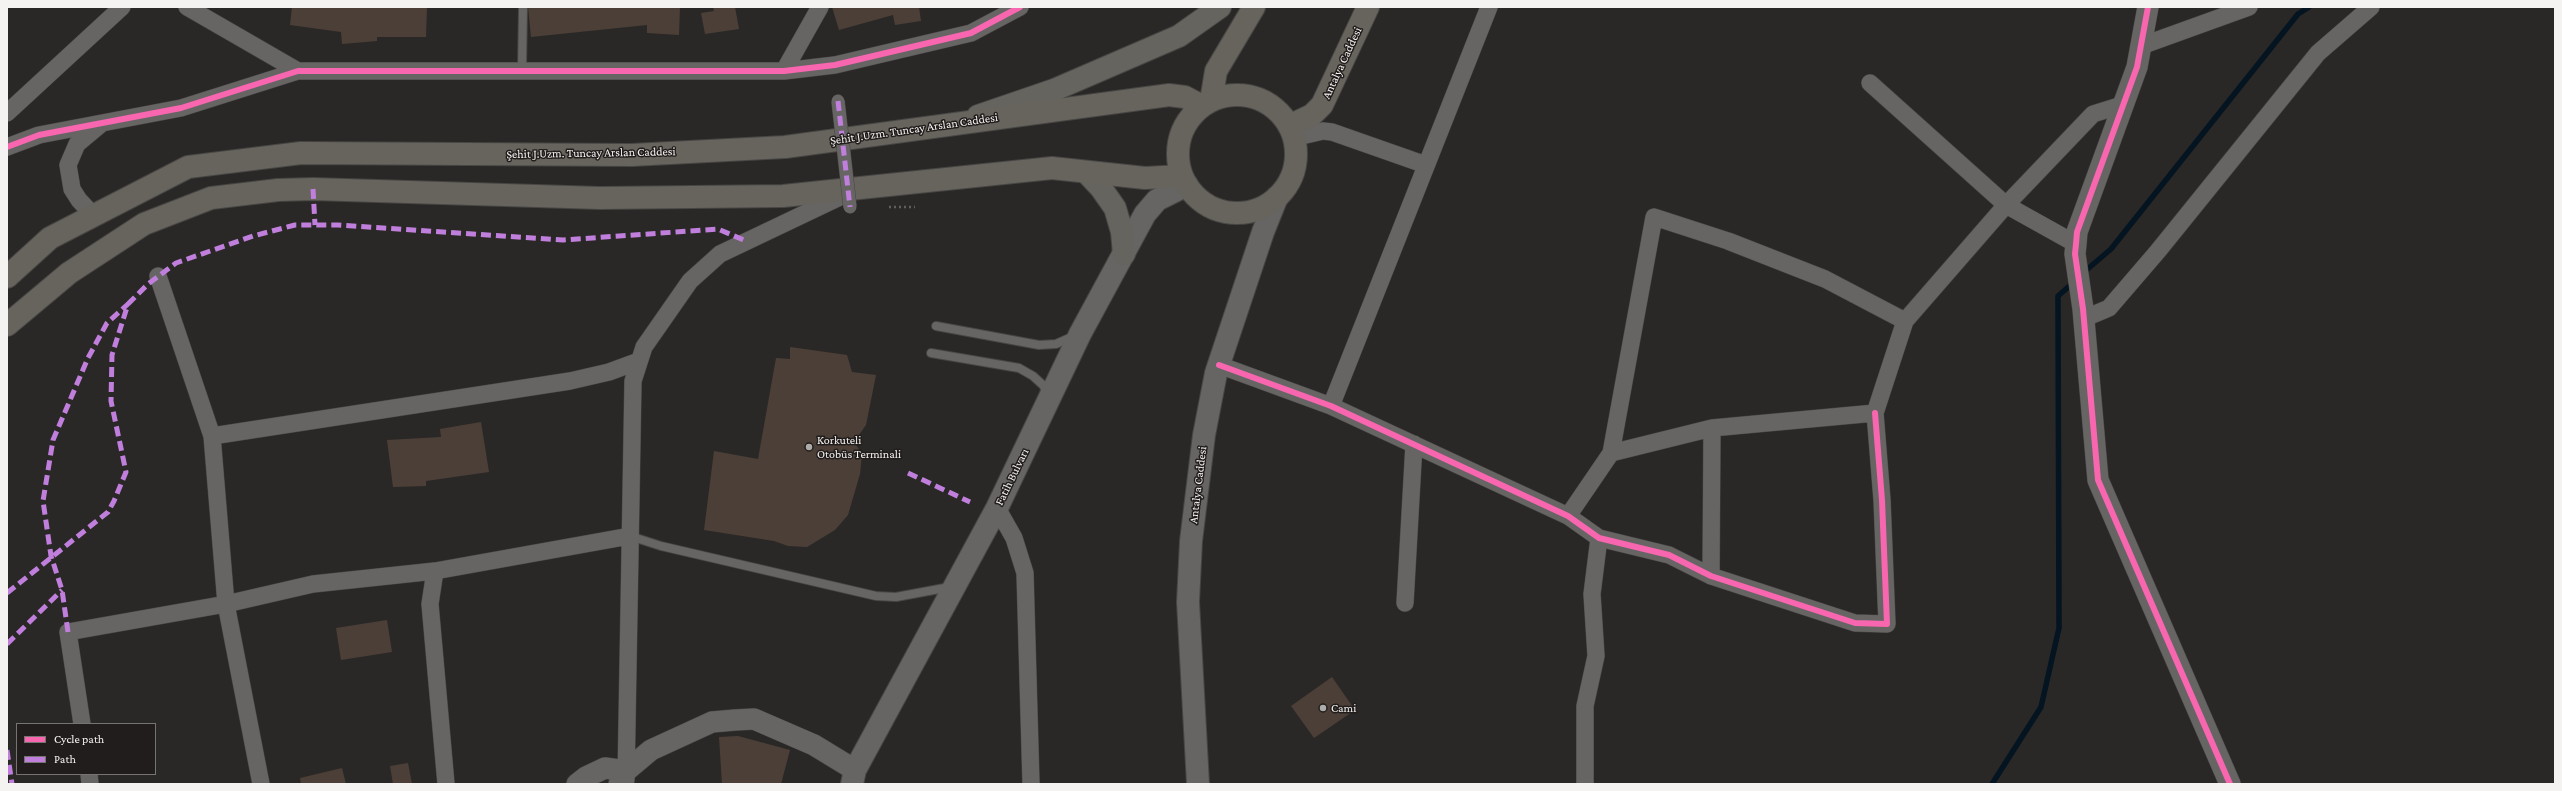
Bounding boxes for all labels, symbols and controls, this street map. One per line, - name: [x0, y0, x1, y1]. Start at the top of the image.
- street label: Antalya Caddesi: [1319, 25, 1365, 101]
- street label: Şehit J.Uzm. Tuncay Arslan Caddesi: [829, 110, 999, 148]
- street label: Şehit J.Uzm. Tuncay Arslan Caddesi: [506, 144, 676, 162]
- place label: Korkuteli Otobüs Terminali: [817, 433, 901, 461]
- marker: Korkuteli Otobüs Terminali: [804, 442, 814, 452]
- street label: Fatih Bulvarı: [992, 446, 1032, 508]
- street label: Antalya Caddesi: [1186, 446, 1210, 524]
- place label: Cami: [1331, 701, 1356, 715]
- marker: Cami: [1318, 703, 1328, 713]
- legend: [16, 723, 156, 775]
- text: Cycle path: [54, 732, 104, 746]
- text: Path: [54, 752, 76, 766]

